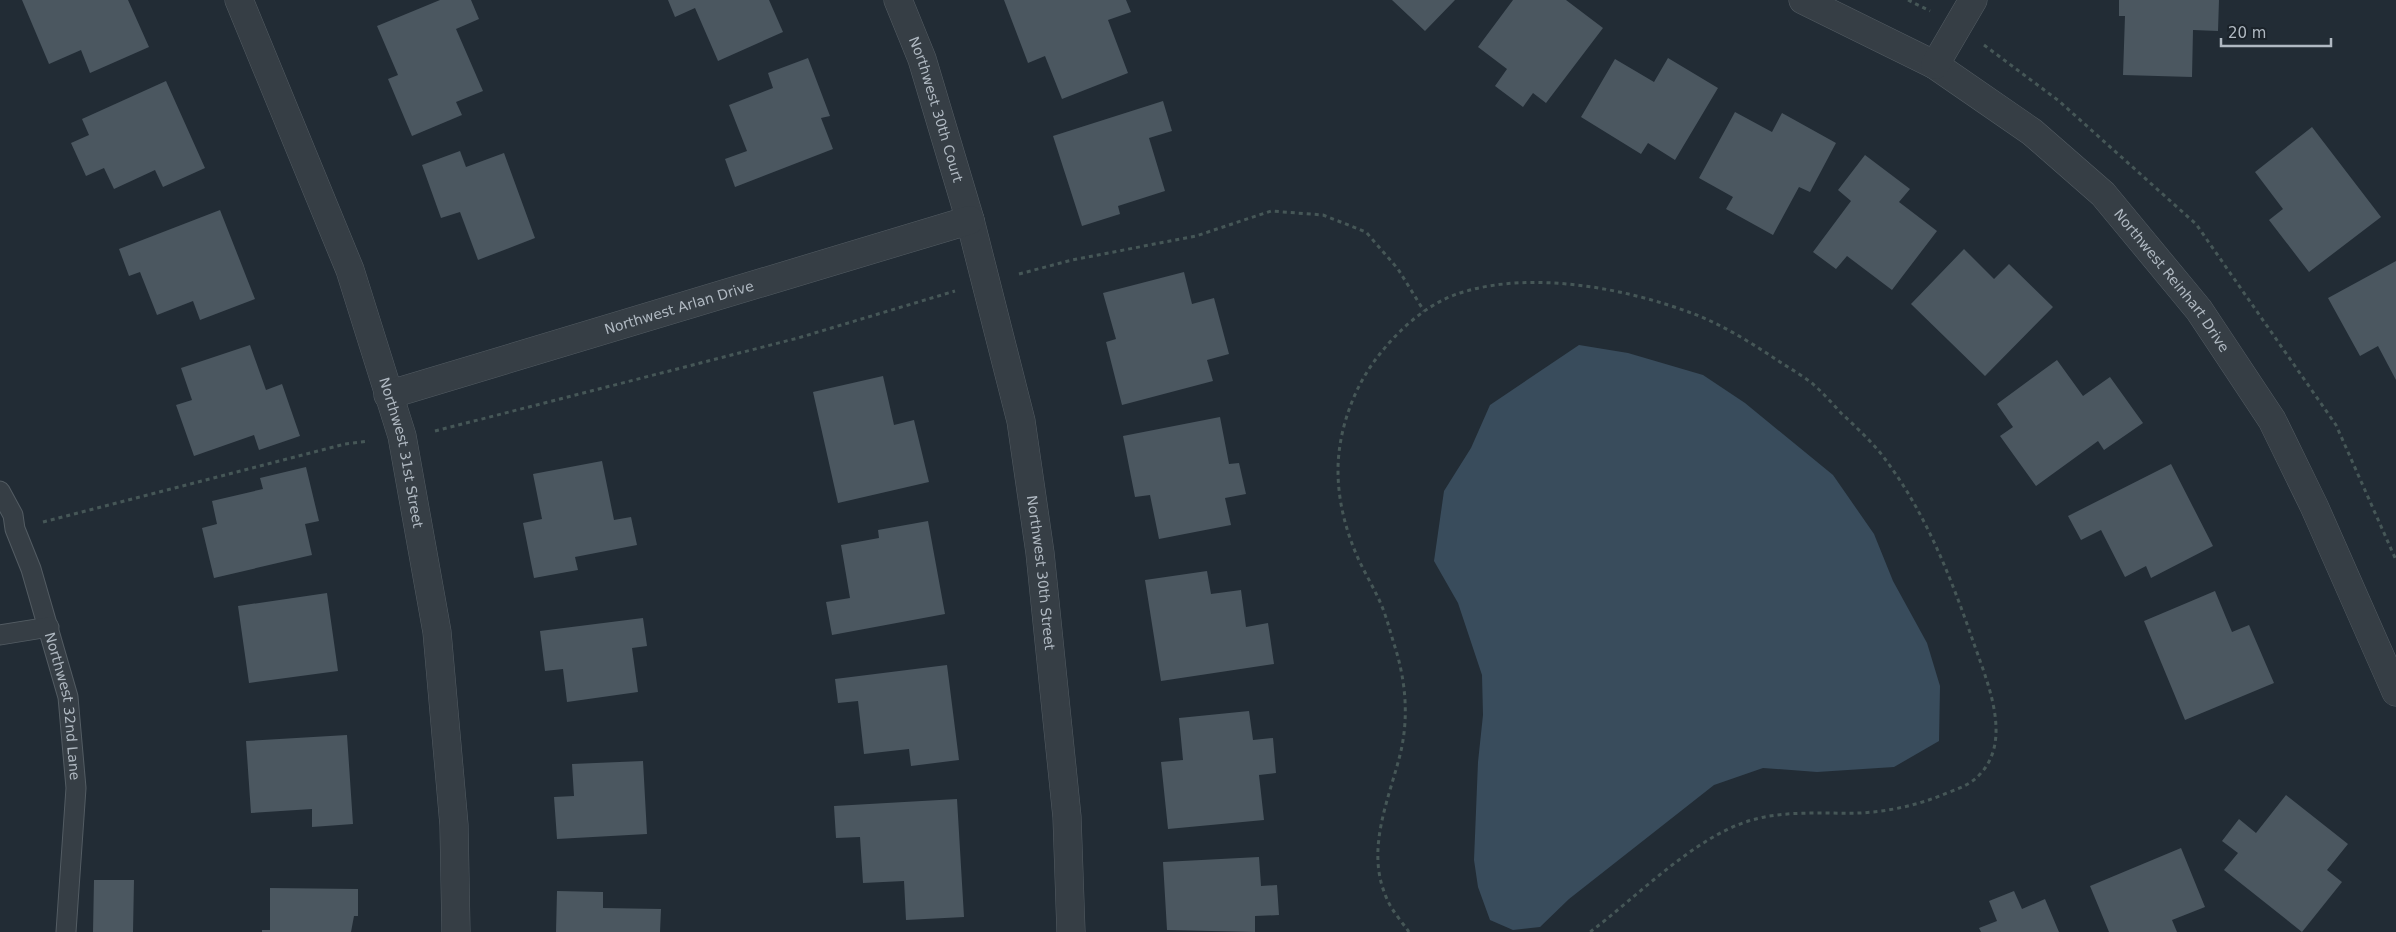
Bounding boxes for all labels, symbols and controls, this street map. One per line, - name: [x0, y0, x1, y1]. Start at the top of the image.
- scale bar: [2221, 15, 2331, 47]
- text: 20 m: [2228, 24, 2266, 42]
- street label: Northwest 30th Court: [906, 34, 966, 185]
- street label: Northwest Reinhart Drive: [2111, 206, 2233, 355]
- street label: Northwest Arlan Drive: [603, 277, 756, 337]
- street label: Northwest 31st Street: [376, 375, 426, 530]
- street label: Northwest 30th Street: [1024, 494, 1058, 651]
- street label: Northwest 32nd Lane: [42, 630, 83, 781]

